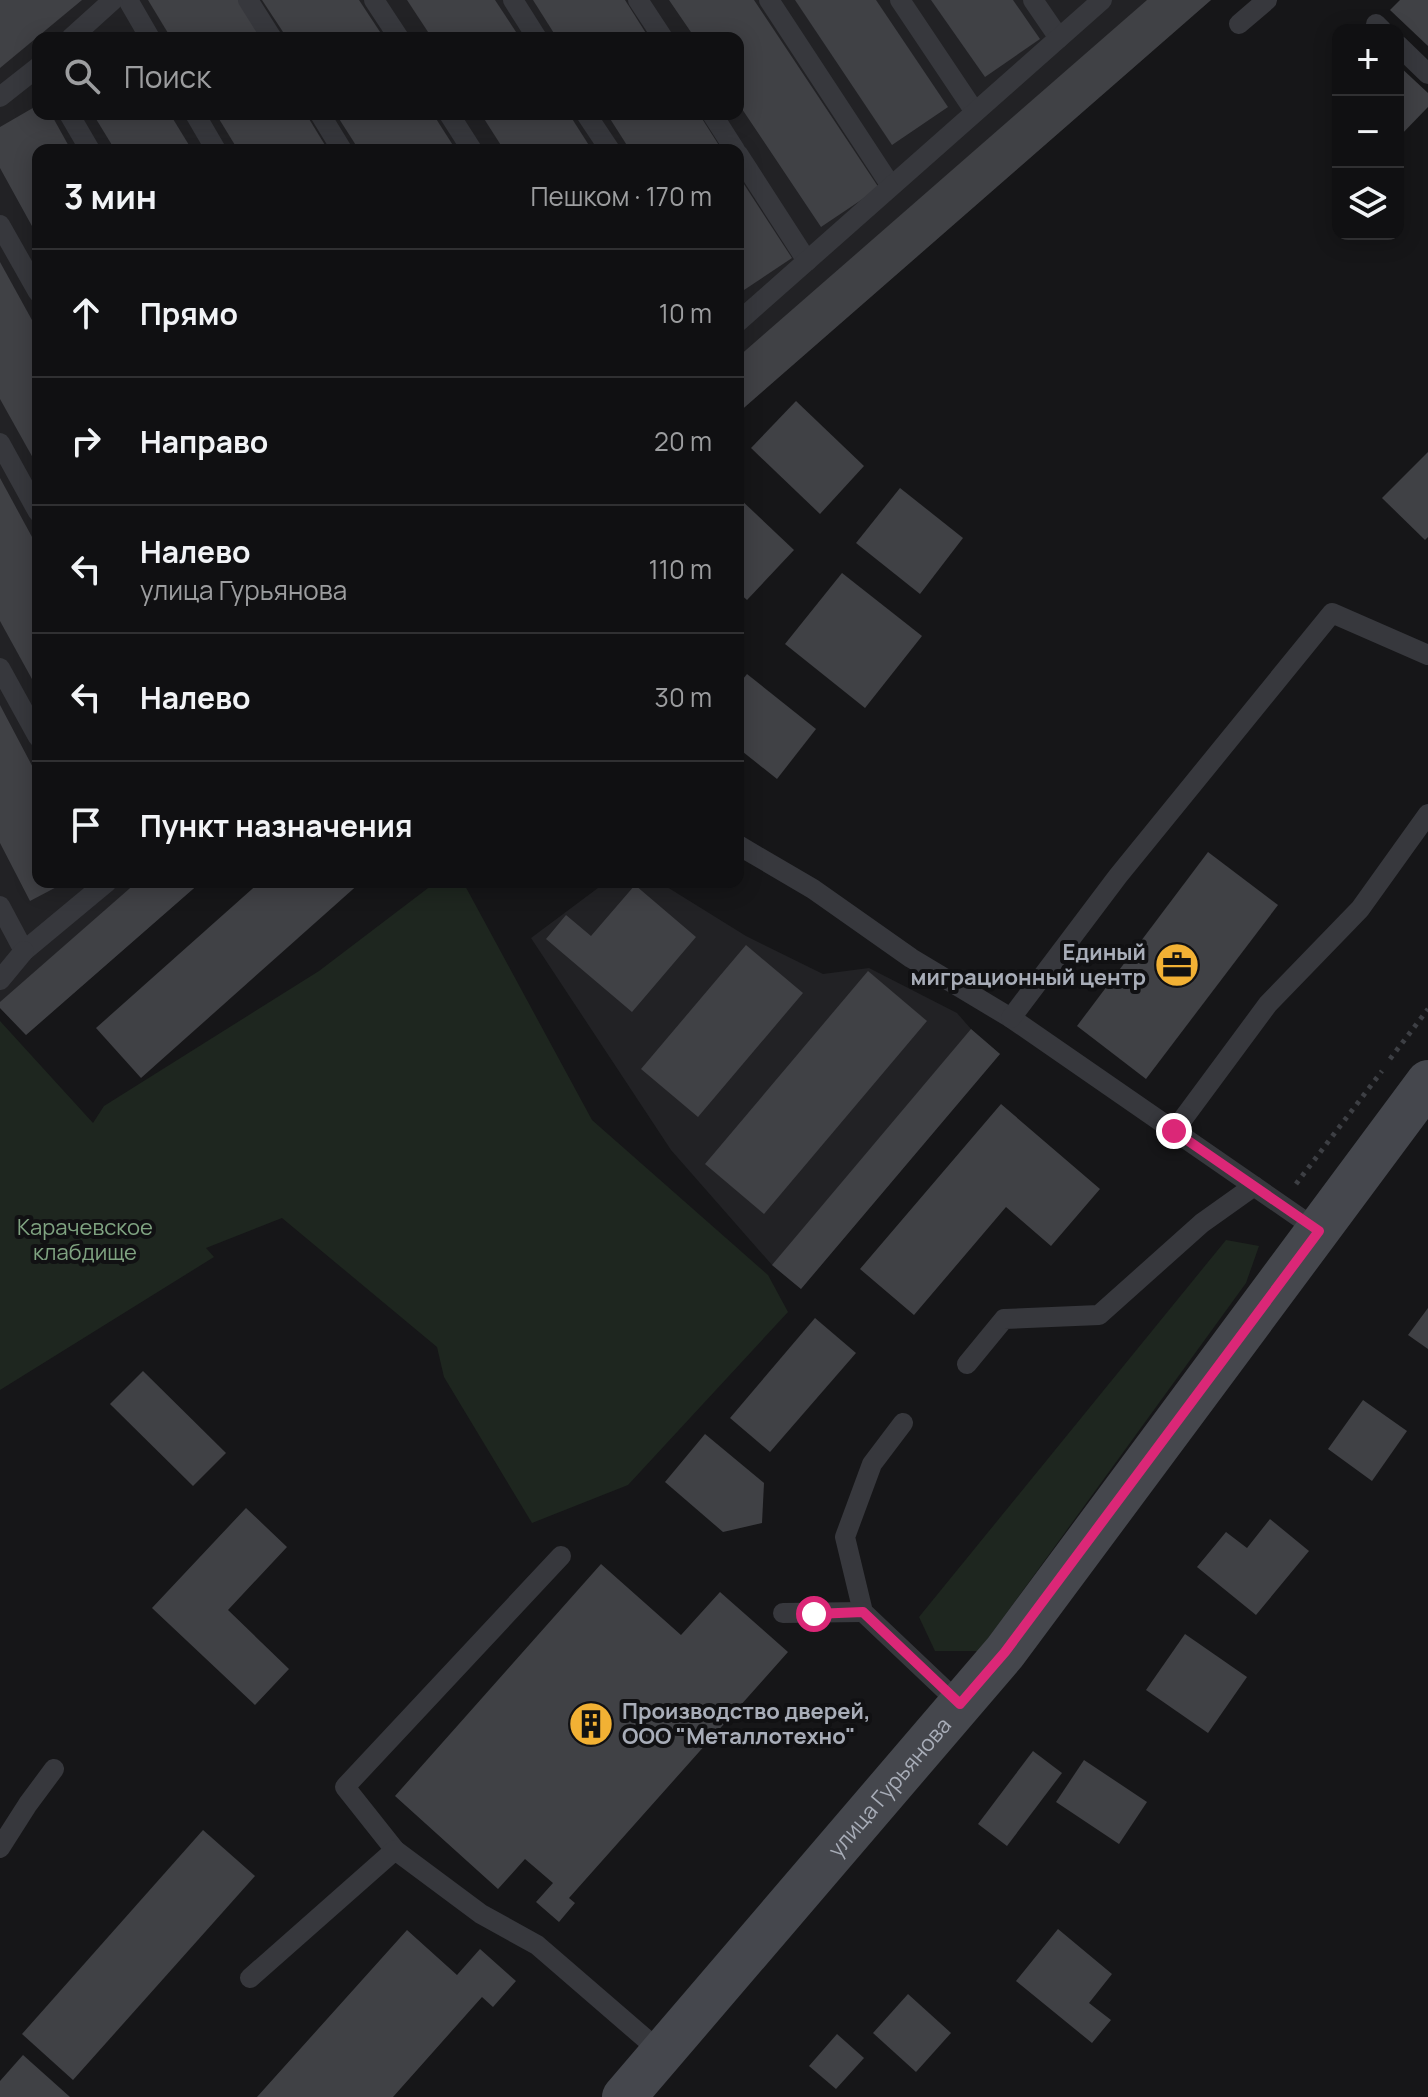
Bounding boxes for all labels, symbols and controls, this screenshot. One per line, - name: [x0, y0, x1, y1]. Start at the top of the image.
- map controls: [1332, 24, 1404, 240]
- button: +: [1332, 24, 1404, 96]
- search box: [32, 32, 744, 120]
- icon: search: [60, 54, 104, 98]
- text: Поиск: [124, 56, 211, 97]
- button: −: [1332, 96, 1404, 168]
- button: layers: [1332, 168, 1404, 240]
- text: 3 мин: [64, 173, 157, 219]
- text: Пешком · 170 m: [531, 178, 712, 214]
- icon: ahead: [64, 291, 108, 335]
- text: Прямо: [140, 293, 238, 334]
- text: 10 m: [659, 295, 712, 331]
- icon: right: [64, 419, 108, 463]
- text: Направо: [140, 421, 268, 462]
- text: 20 m: [654, 423, 712, 459]
- text: Налево: [140, 531, 250, 572]
- icon: left: [64, 547, 108, 591]
- text: 110 m: [649, 551, 712, 587]
- text: улица Гурьянова: [140, 572, 347, 608]
- icon: left: [64, 675, 108, 719]
- text: Налево: [140, 677, 250, 718]
- text: 30 m: [655, 679, 712, 715]
- icon: arrive: [64, 803, 108, 847]
- text: Пункт назначения: [140, 805, 413, 846]
- place label: Единый миграционный центр: [911, 937, 1146, 992]
- office icon: Единый миграционный центр: [1153, 941, 1201, 989]
- route end: [1156, 1113, 1192, 1149]
- park label: Карачевское клабдище: [17, 1212, 153, 1267]
- route start: [796, 1596, 832, 1632]
- place label: Производство дверей, ООО "Металлотехно": [622, 1696, 871, 1751]
- building icon: Производство дверей, ООО "Металлотехно": [567, 1700, 615, 1748]
- street label: улица Гурьянова: [821, 1711, 958, 1863]

